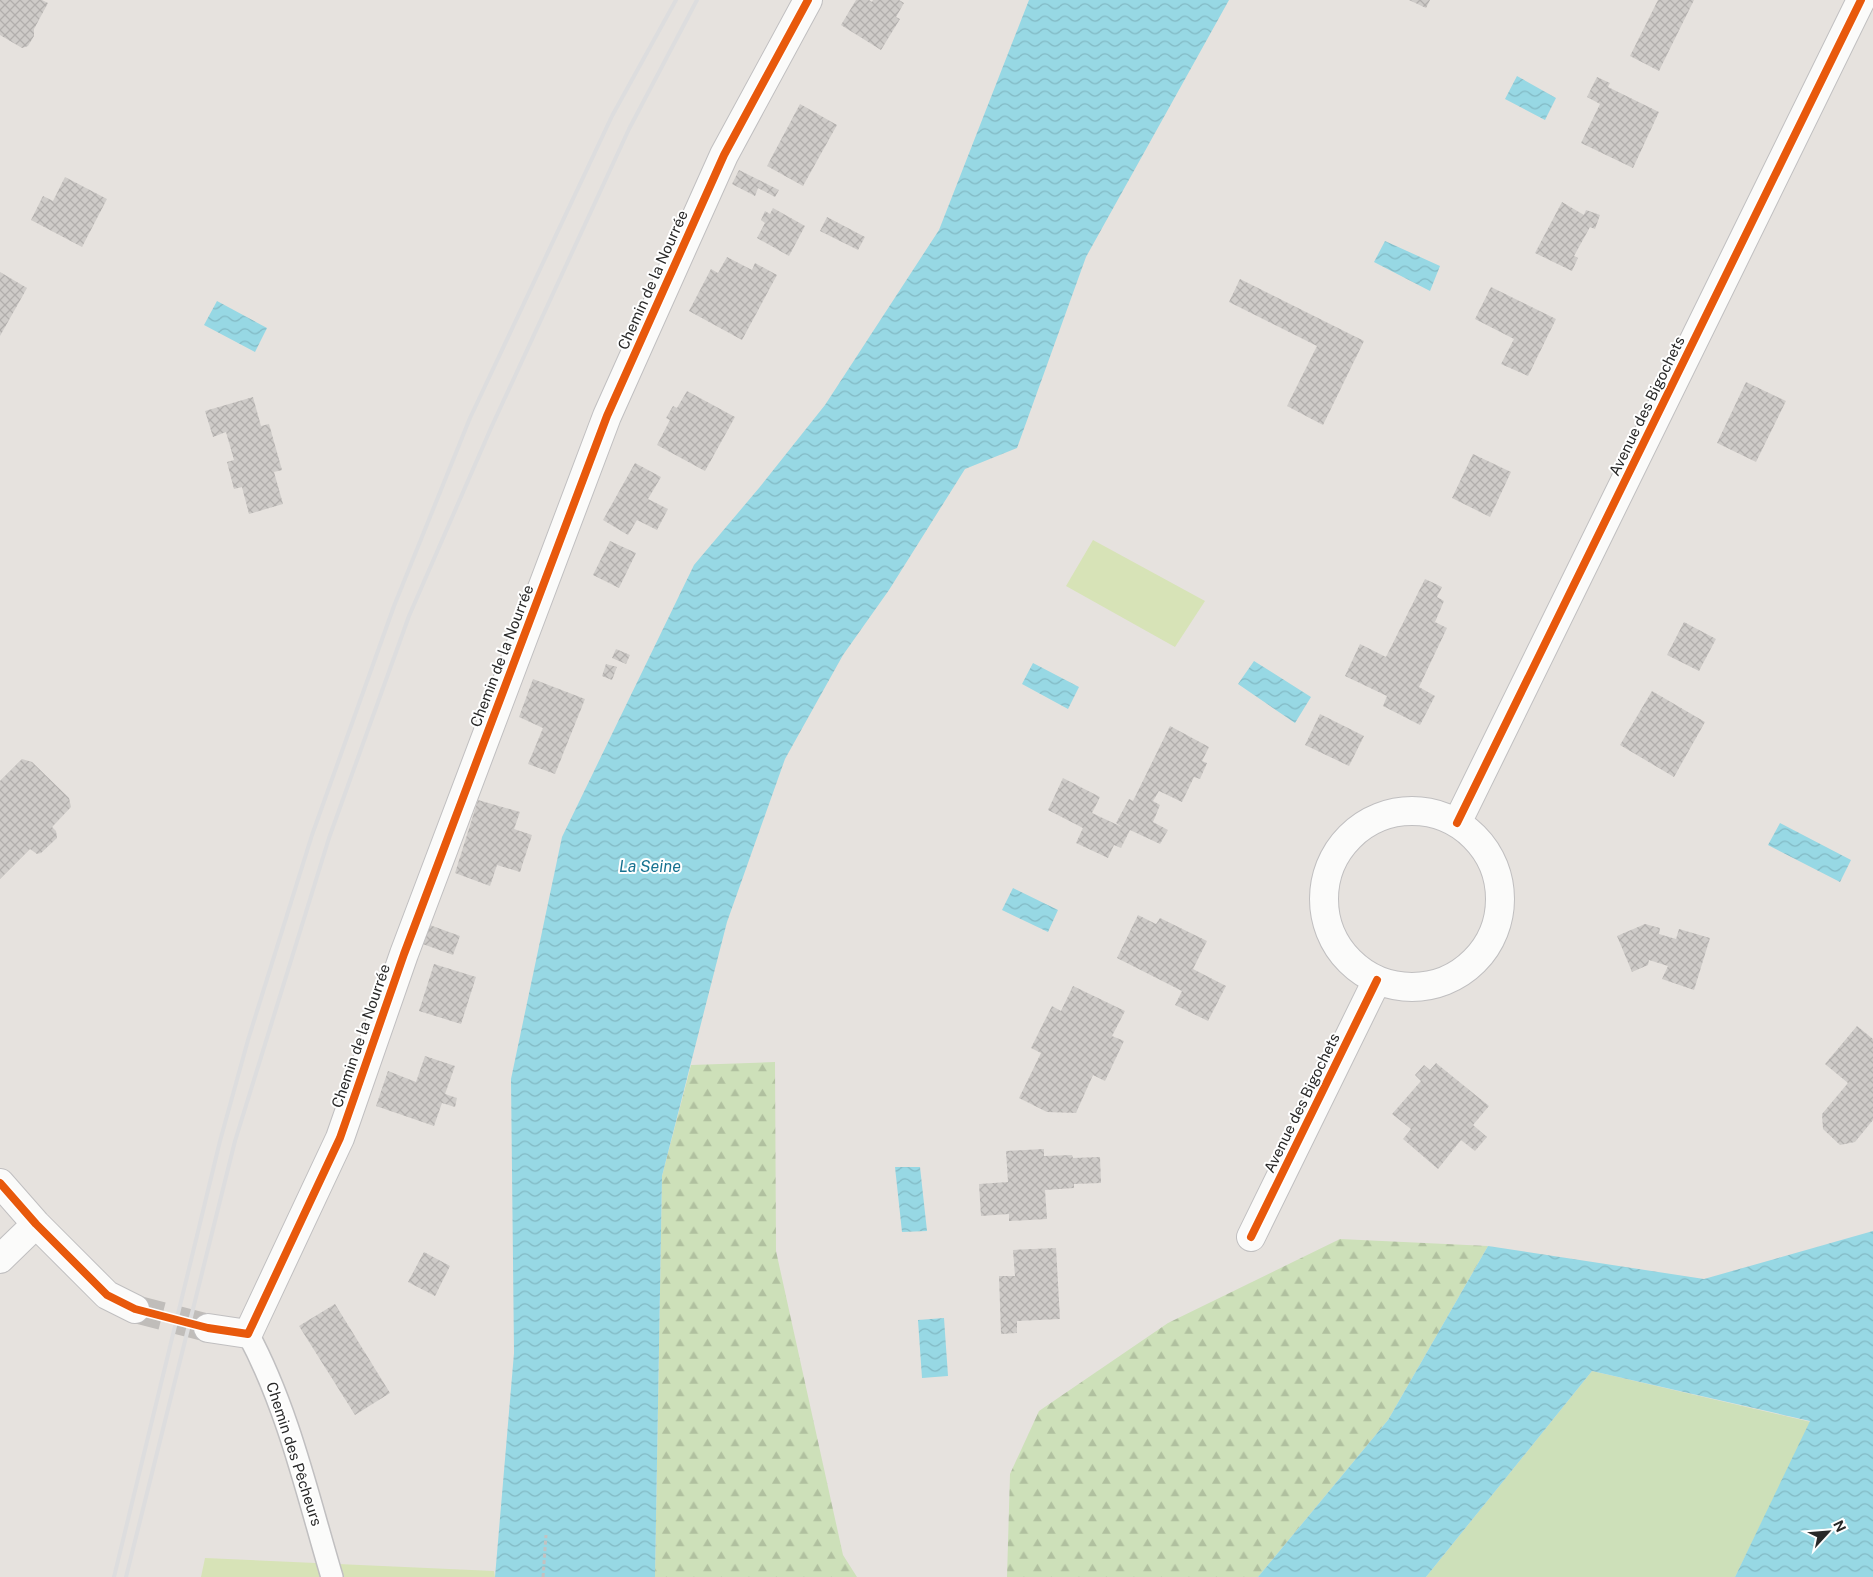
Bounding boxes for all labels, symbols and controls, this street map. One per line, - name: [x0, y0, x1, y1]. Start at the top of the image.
- street label: Chemin de la Nourrée: [614, 207, 691, 352]
- street label: Avenue des Bigochets: [1605, 333, 1688, 478]
- street label: Chemin de la Nourrée: [467, 582, 536, 729]
- water label: La Seine: [619, 857, 681, 876]
- street label: Chemin de la Nourrée: [328, 962, 393, 1110]
- street label: Avenue des Bigochets: [1260, 1030, 1343, 1175]
- street label: Chemin des Pêcheurs: [263, 1380, 326, 1528]
- north arrow: [1803, 1507, 1853, 1557]
- text: N: [1830, 1518, 1849, 1535]

